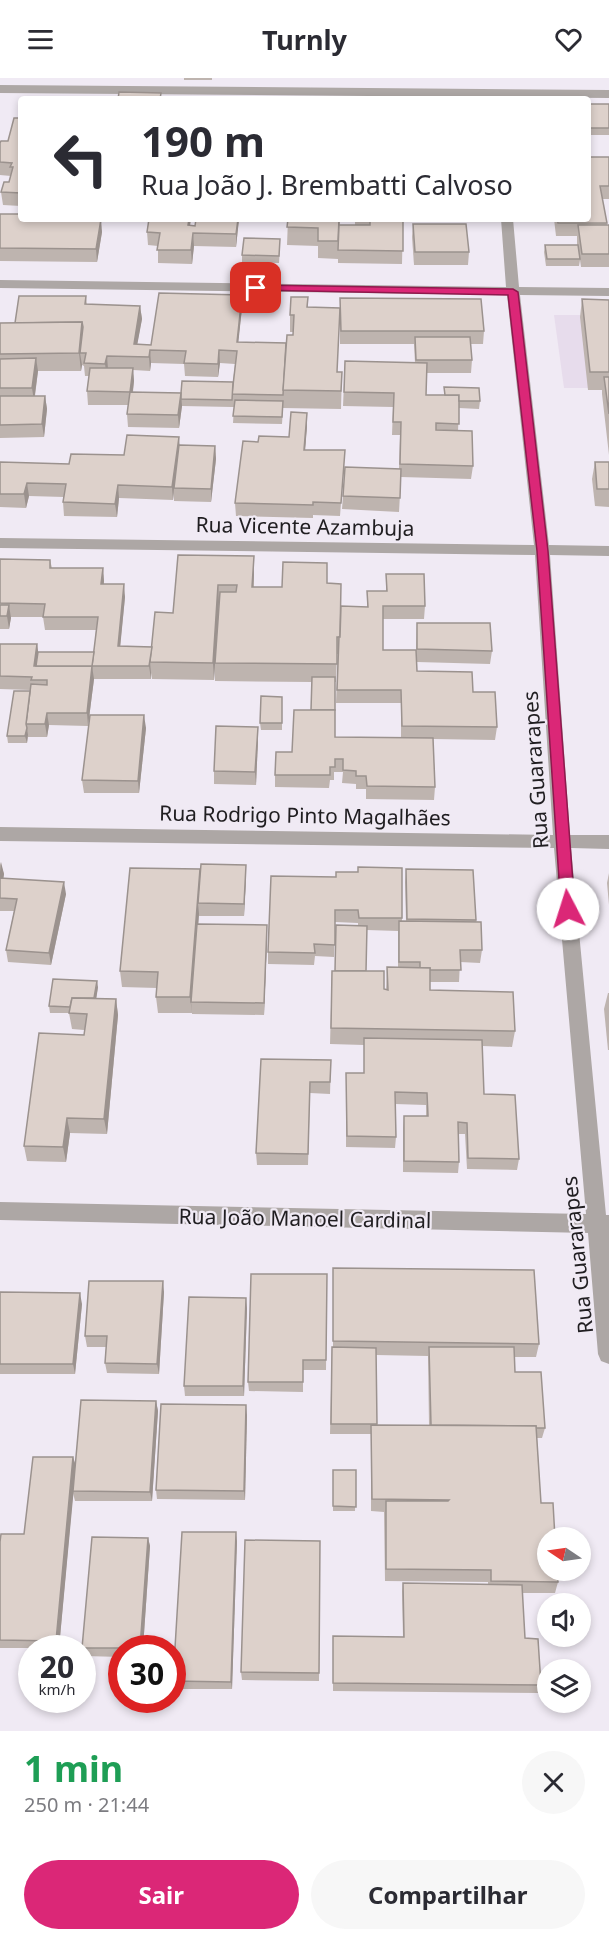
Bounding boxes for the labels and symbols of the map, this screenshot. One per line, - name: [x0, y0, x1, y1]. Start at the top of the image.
- pin: [230, 262, 281, 313]
- street label: Rua Vicente Azambuja: [195, 510, 415, 542]
- street label: Rua Guararapes: [516, 690, 554, 850]
- street label: Rua Rodrigo Pinto Magalhães: [159, 798, 451, 832]
- position arrow: [536, 877, 600, 941]
- street label: Rua Guararapes: [555, 1175, 599, 1335]
- street label: Rua João Manoel Cardinal: [178, 1202, 432, 1234]
- north arrow: [537, 1527, 591, 1581]
- speed limit sign: 30: [108, 1635, 186, 1713]

